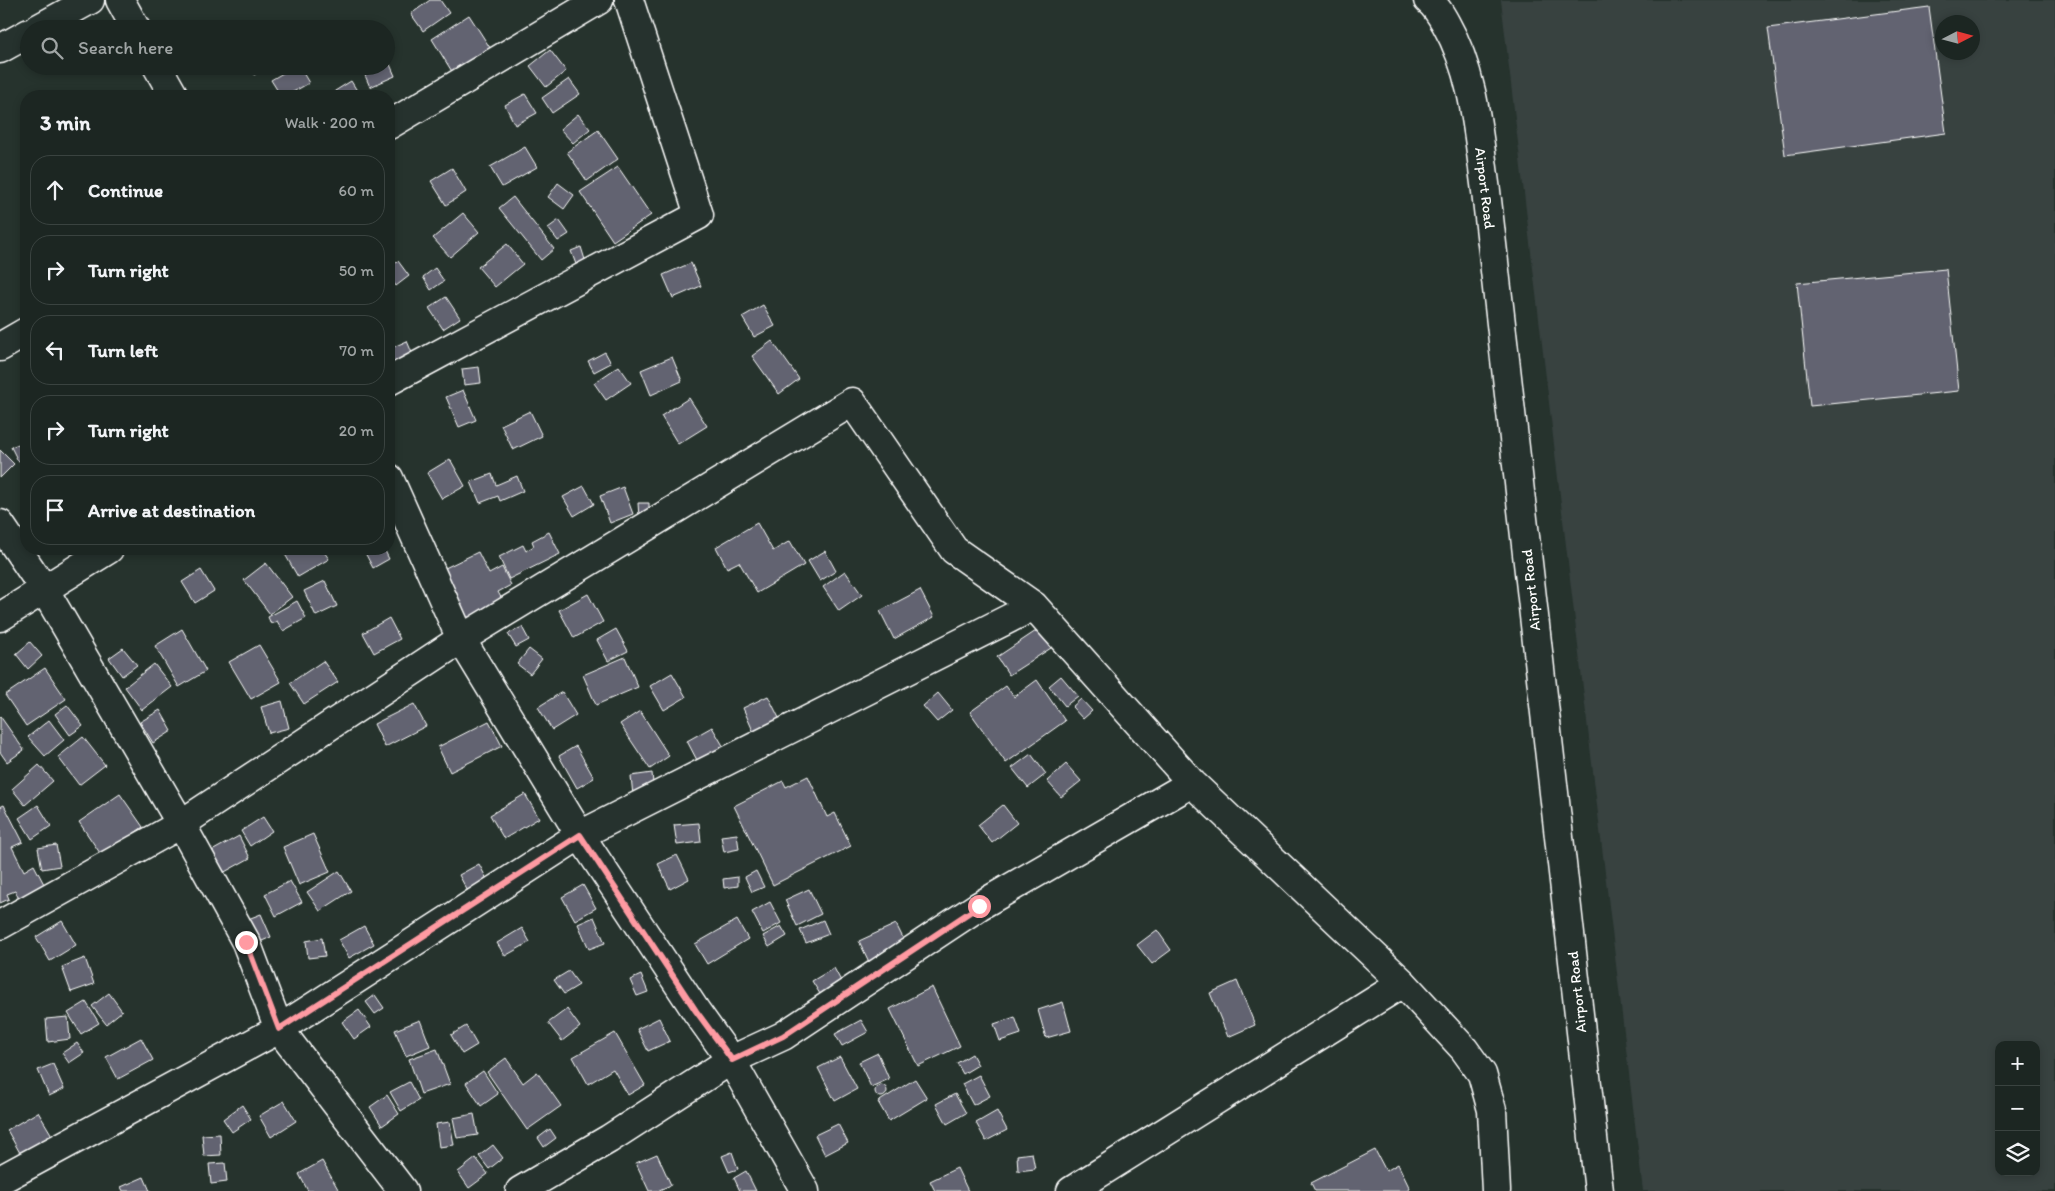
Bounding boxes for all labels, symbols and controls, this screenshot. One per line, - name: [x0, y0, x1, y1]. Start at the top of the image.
- north arrow: [1935, 15, 1980, 60]
- search box: [20, 20, 395, 75]
- icon: search: [38, 34, 66, 62]
- text: Search here: [78, 36, 173, 59]
- text: 3 min: [40, 110, 90, 135]
- text: Walk · 200 m: [285, 113, 375, 132]
- street label: Airport Road: [1471, 146, 1499, 230]
- icon: ahead: [41, 176, 69, 204]
- text: Continue: [88, 179, 163, 202]
- text: 60 m: [339, 181, 374, 200]
- icon: right: [41, 256, 69, 284]
- text: Turn right: [88, 259, 169, 282]
- text: 50 m: [339, 261, 374, 280]
- icon: left: [41, 336, 69, 364]
- text: Turn left: [88, 339, 158, 362]
- text: 70 m: [339, 341, 374, 360]
- icon: right: [41, 416, 69, 444]
- text: Turn right: [88, 419, 169, 442]
- text: 20 m: [339, 421, 374, 440]
- icon: arrive: [41, 496, 69, 524]
- text: Arrive at destination: [88, 499, 255, 522]
- street label: Airport Road: [1518, 548, 1544, 632]
- route start: [968, 895, 991, 918]
- route end: [235, 931, 258, 954]
- street label: Airport Road: [1564, 950, 1590, 1034]
- map controls: [1995, 1041, 2040, 1176]
- button: +: [1995, 1041, 2040, 1086]
- button: −: [1995, 1086, 2040, 1131]
- button: layers: [1995, 1131, 2040, 1176]

